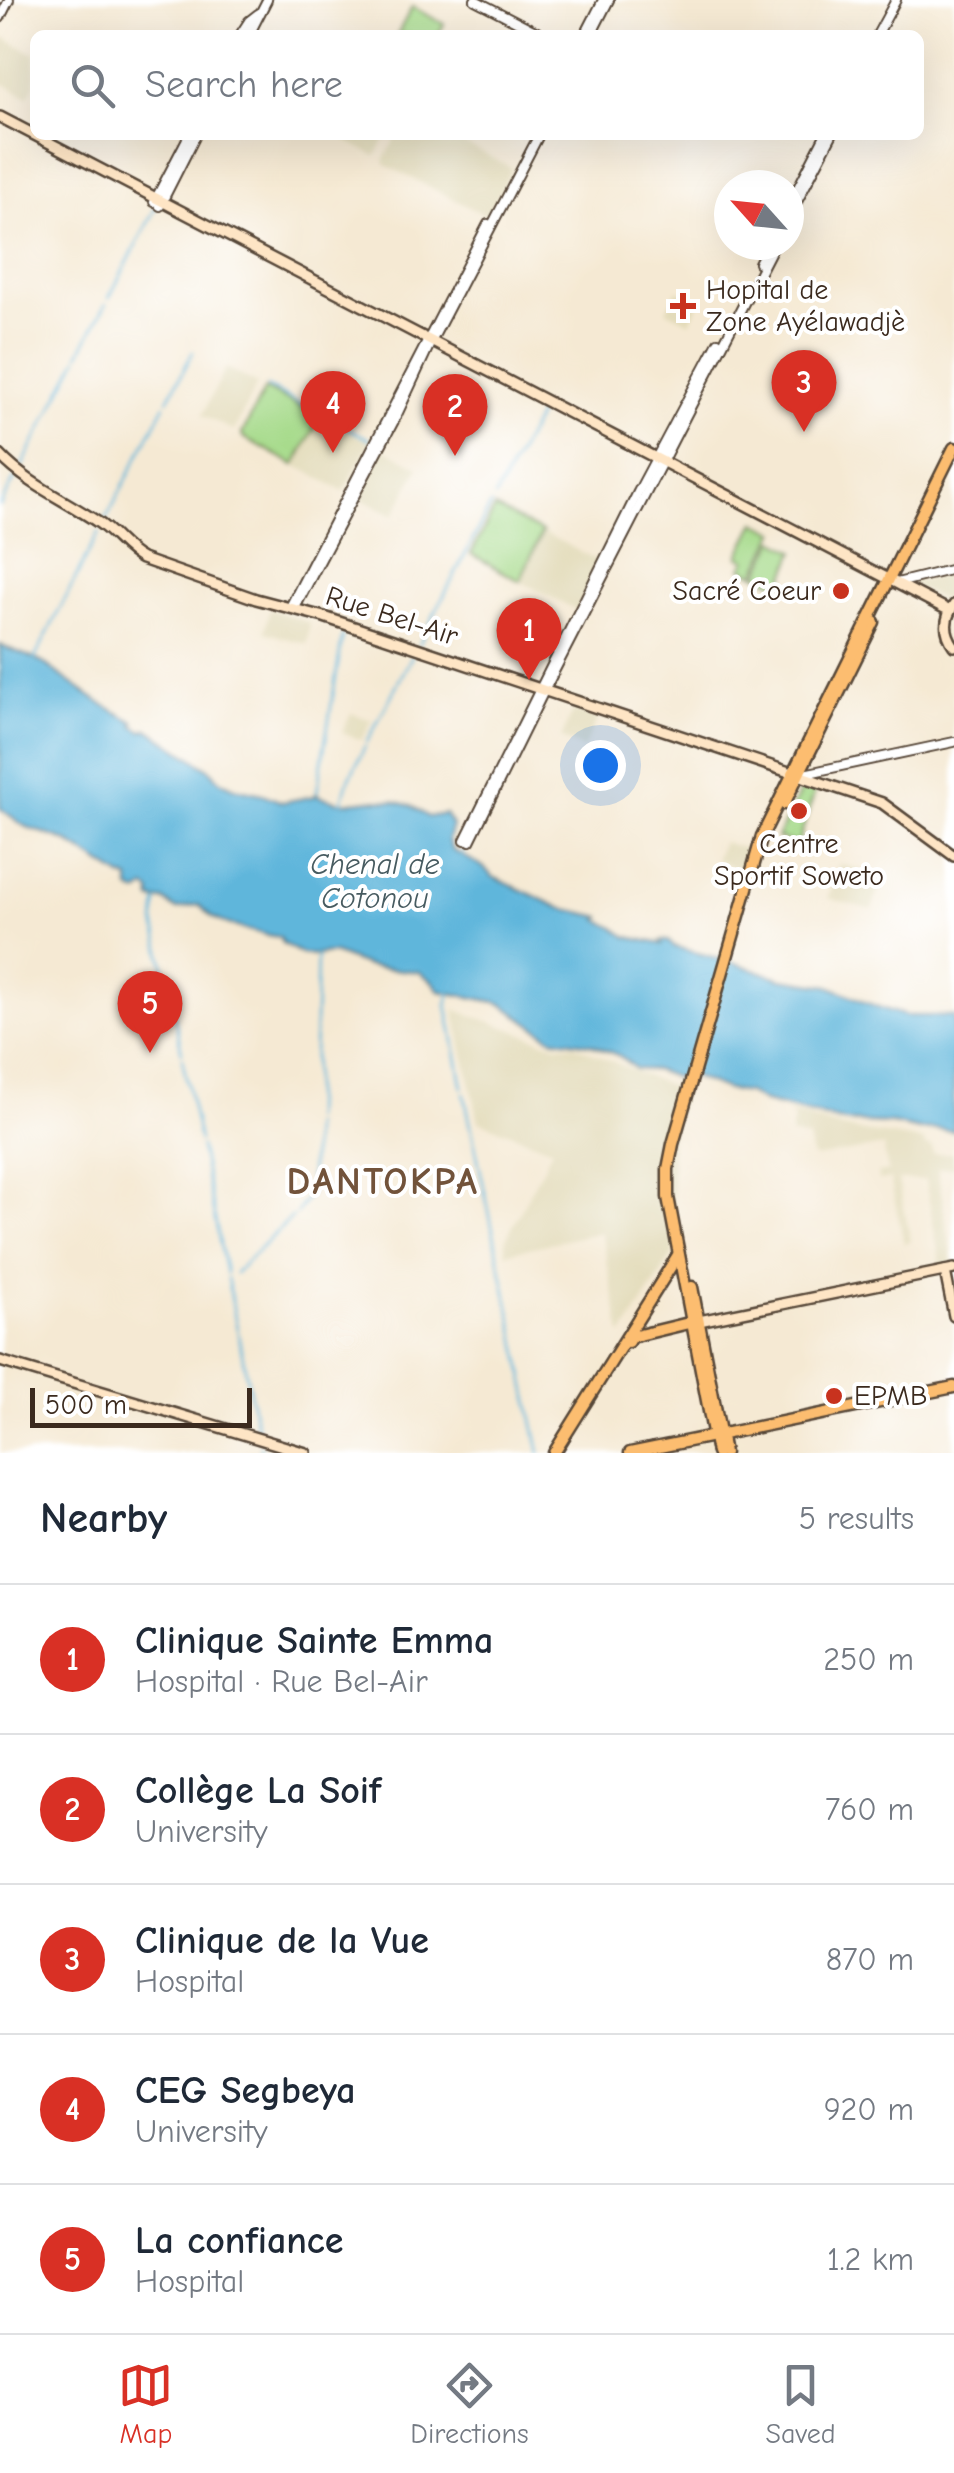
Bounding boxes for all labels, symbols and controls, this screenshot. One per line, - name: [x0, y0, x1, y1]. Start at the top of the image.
- search box: [30, 30, 924, 140]
- icon: search: [65, 58, 120, 113]
- text: Search here: [145, 63, 343, 107]
- north arrow: [714, 170, 804, 260]
- place label: Hopital de Zone Ayélawadjè: [706, 274, 905, 338]
- marker: Hopital de Zone Ayélawadjè: [670, 293, 696, 319]
- pin: 3: [772, 350, 836, 432]
- pin: 4: [300, 370, 366, 453]
- pin: 2: [422, 374, 488, 456]
- place label: Sacré Coeur: [672, 575, 821, 607]
- street label: Rue Bel-Air: [322, 580, 462, 652]
- marker: Sacré Coeur: [830, 580, 852, 602]
- pin: 1: [496, 598, 562, 680]
- your location: [575, 740, 626, 791]
- marker: Centre Sportif Soweto: [788, 800, 810, 822]
- place label: Centre Sportif Soweto: [714, 828, 884, 892]
- water label: Chenal de Cotonou: [310, 847, 440, 916]
- pin: 5: [118, 970, 182, 1053]
- district label: DANTOKPA: [287, 1160, 479, 1204]
- place label: EPMB: [854, 1380, 927, 1412]
- scale bar: [30, 1383, 252, 1428]
- marker: EPMB: [823, 1385, 845, 1407]
- text: 500 m: [45, 1389, 127, 1421]
- text: Nearby: [40, 1494, 167, 1543]
- text: 5 results: [799, 1500, 914, 1537]
- text: Clinique Sainte Emma: [135, 1619, 493, 1663]
- text: 1: [66, 1641, 79, 1678]
- text: 250 m: [823, 1641, 914, 1678]
- text: Hospital · Rue Bel-Air: [135, 1663, 428, 1700]
- text: Collège La Soif: [135, 1769, 381, 1813]
- text: 2: [65, 1791, 80, 1828]
- text: 760 m: [825, 1791, 914, 1828]
- text: University: [135, 1813, 268, 1850]
- text: Clinique de la Vue: [135, 1919, 429, 1963]
- text: 3: [65, 1941, 80, 1978]
- text: 870 m: [826, 1941, 914, 1978]
- text: Hospital: [135, 1963, 244, 2000]
- text: CEG Segbeya: [135, 2069, 356, 2113]
- text: 4: [65, 2091, 80, 2128]
- text: 920 m: [824, 2091, 914, 2128]
- text: University: [135, 2113, 268, 2150]
- text: La confiance: [135, 2219, 343, 2263]
- text: 5: [64, 2241, 81, 2278]
- text: 1.2 km: [827, 2241, 914, 2278]
- text: Hospital: [135, 2263, 244, 2300]
- tab: Map: [118, 2358, 173, 2450]
- tab: Directions: [410, 2358, 529, 2450]
- tab: Saved: [766, 2358, 836, 2450]

